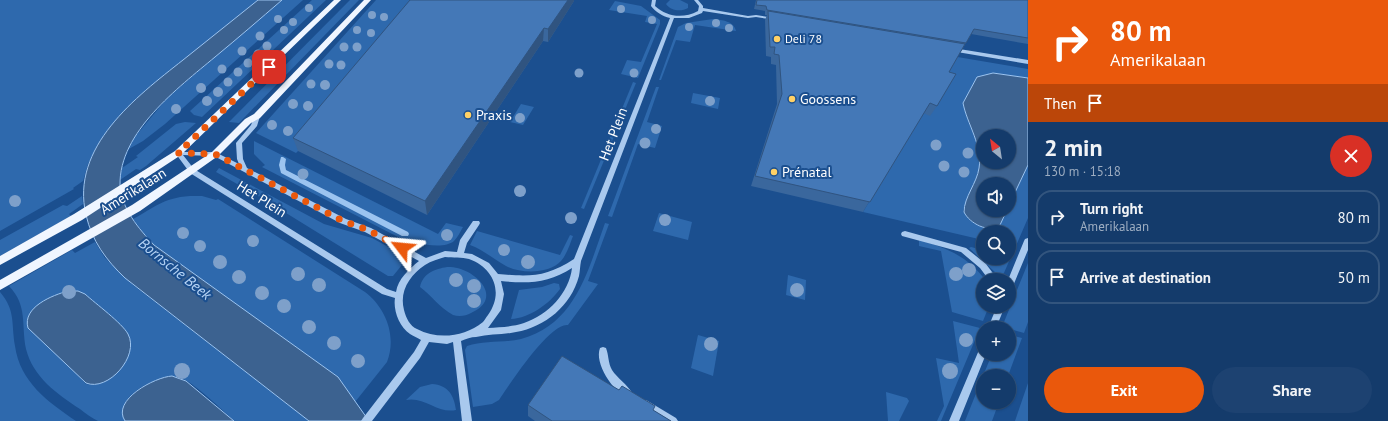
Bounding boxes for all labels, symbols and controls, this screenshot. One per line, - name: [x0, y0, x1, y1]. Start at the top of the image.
- text: 80 m: [1110, 12, 1171, 49]
- icon: right: [1044, 16, 1096, 68]
- place label: Deli 78: [785, 31, 822, 46]
- marker: Deli 78: [772, 34, 782, 44]
- text: Amerikalaan: [1110, 48, 1206, 71]
- pin: [252, 50, 286, 84]
- icon: arrive: [258, 56, 280, 78]
- place label: Goossens: [800, 90, 856, 108]
- icon: arrive: [1084, 92, 1106, 114]
- marker: Goossens: [787, 94, 797, 104]
- text: Then: [1044, 94, 1076, 113]
- street label: Het Plein: [595, 105, 631, 163]
- place label: Praxis: [476, 106, 512, 124]
- marker: Praxis: [463, 110, 473, 120]
- north arrow: [976, 129, 1016, 169]
- map controls: [976, 129, 1016, 409]
- text: 2 min: [1044, 132, 1103, 163]
- button: close: [1330, 135, 1372, 177]
- place label: Prénatal: [782, 163, 832, 181]
- text: 130 m · 15:18: [1044, 163, 1121, 180]
- street label: Amerikalaan: [97, 164, 169, 218]
- marker: Prénatal: [769, 167, 779, 177]
- street label: Het Plein: [234, 177, 290, 221]
- button: sound: [976, 177, 1016, 217]
- text: Turn right: [1080, 199, 1143, 218]
- icon: right: [1046, 206, 1068, 228]
- text: 80 m: [1337, 208, 1370, 227]
- text: Amerikalaan: [1080, 218, 1149, 235]
- button: search: [976, 225, 1016, 265]
- position arrow: [381, 227, 423, 269]
- water label: Bornsche Beek: [135, 233, 217, 305]
- icon: arrive: [1046, 266, 1068, 288]
- text: Arrive at destination: [1080, 268, 1211, 287]
- text: 50 m: [1337, 268, 1370, 287]
- button: layers: [976, 273, 1016, 313]
- button: +: [976, 321, 1016, 361]
- button: Exit: [1044, 367, 1204, 413]
- button: Share: [1212, 367, 1372, 413]
- button: −: [976, 369, 1016, 409]

